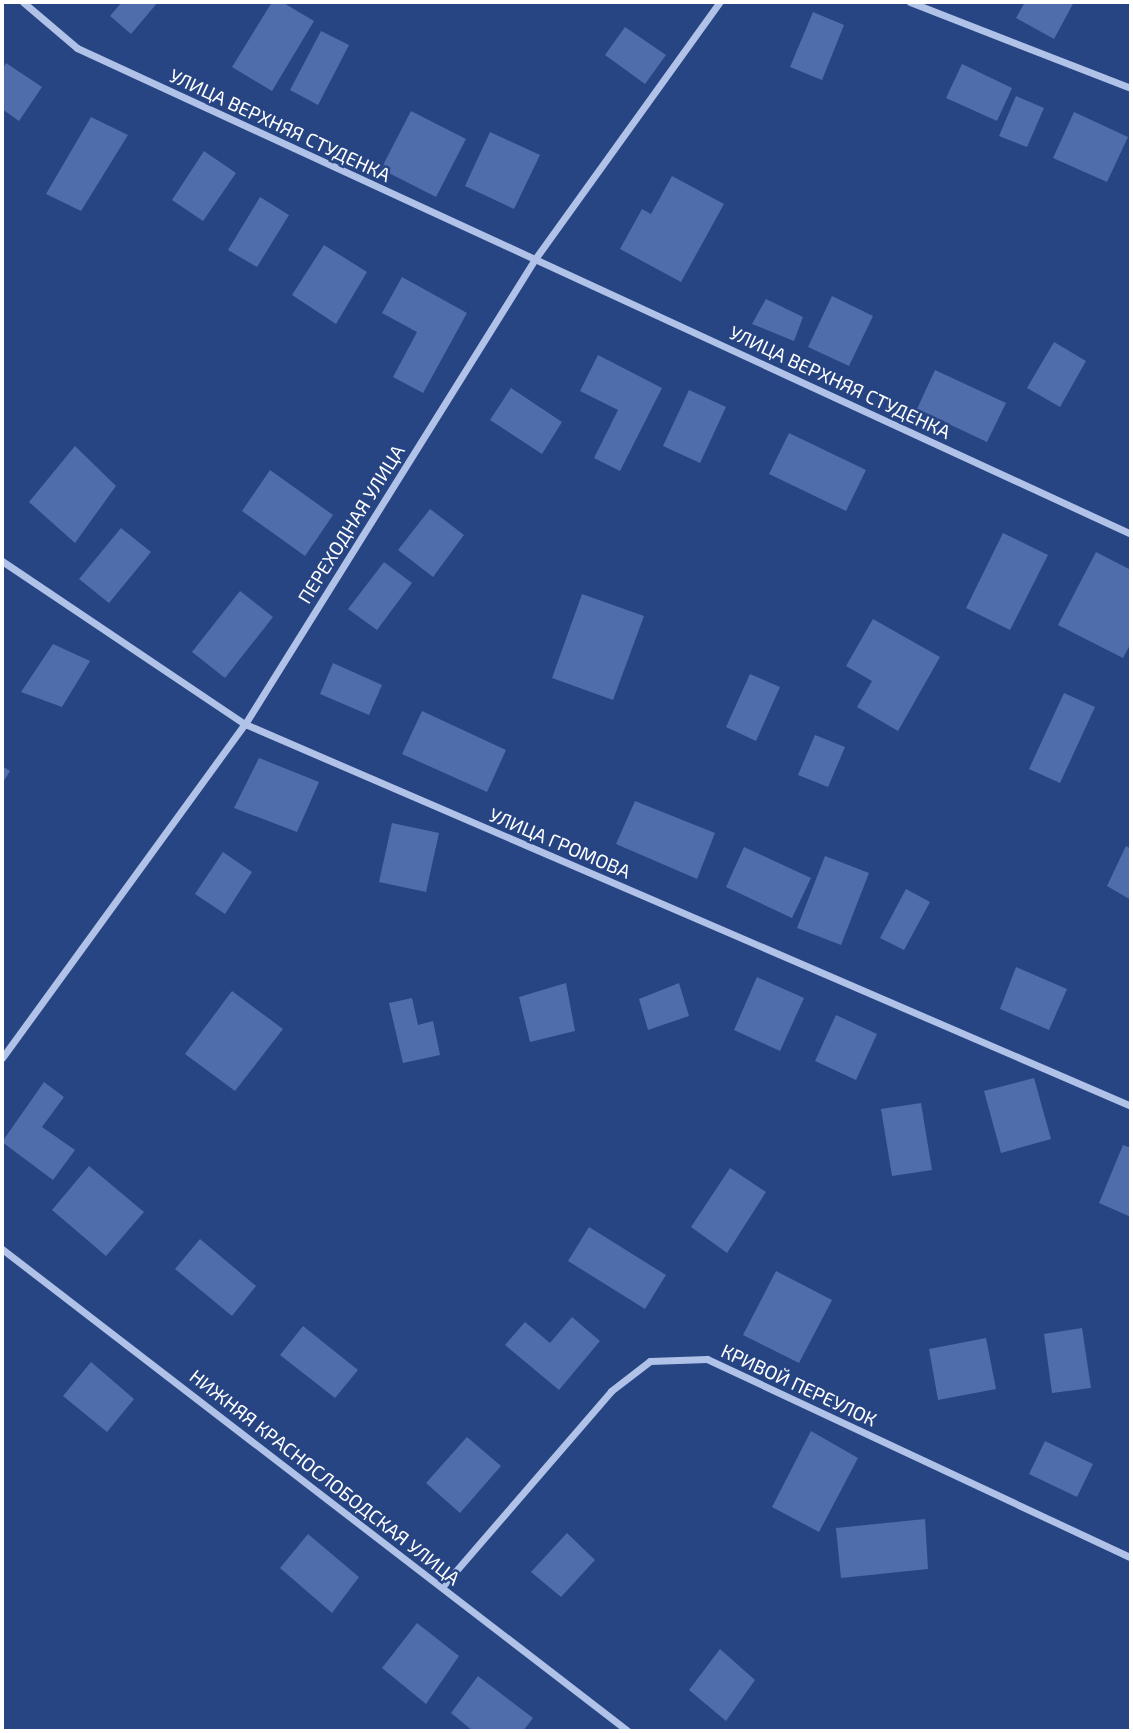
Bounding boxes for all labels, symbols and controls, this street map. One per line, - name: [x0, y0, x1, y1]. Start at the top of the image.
- street label: УЛИЦА ВЕРХНЯЯ СТУДЕНКА: [166, 64, 394, 186]
- street label: УЛИЦА ВЕРХНЯЯ CТУДЕНКА: [726, 321, 954, 443]
- street label: ПЕРЕХОДНАЯ УЛИЦА: [293, 440, 409, 608]
- street label: УЛИЦА ГРОМОВА: [486, 803, 634, 883]
- street label: КРИВОЙ ПЕРЕУЛОК: [718, 1339, 880, 1431]
- street label: НИЖНЯЯ КРАСНОСЛОБОДСКАЯ УЛИЦА: [185, 1364, 465, 1590]

